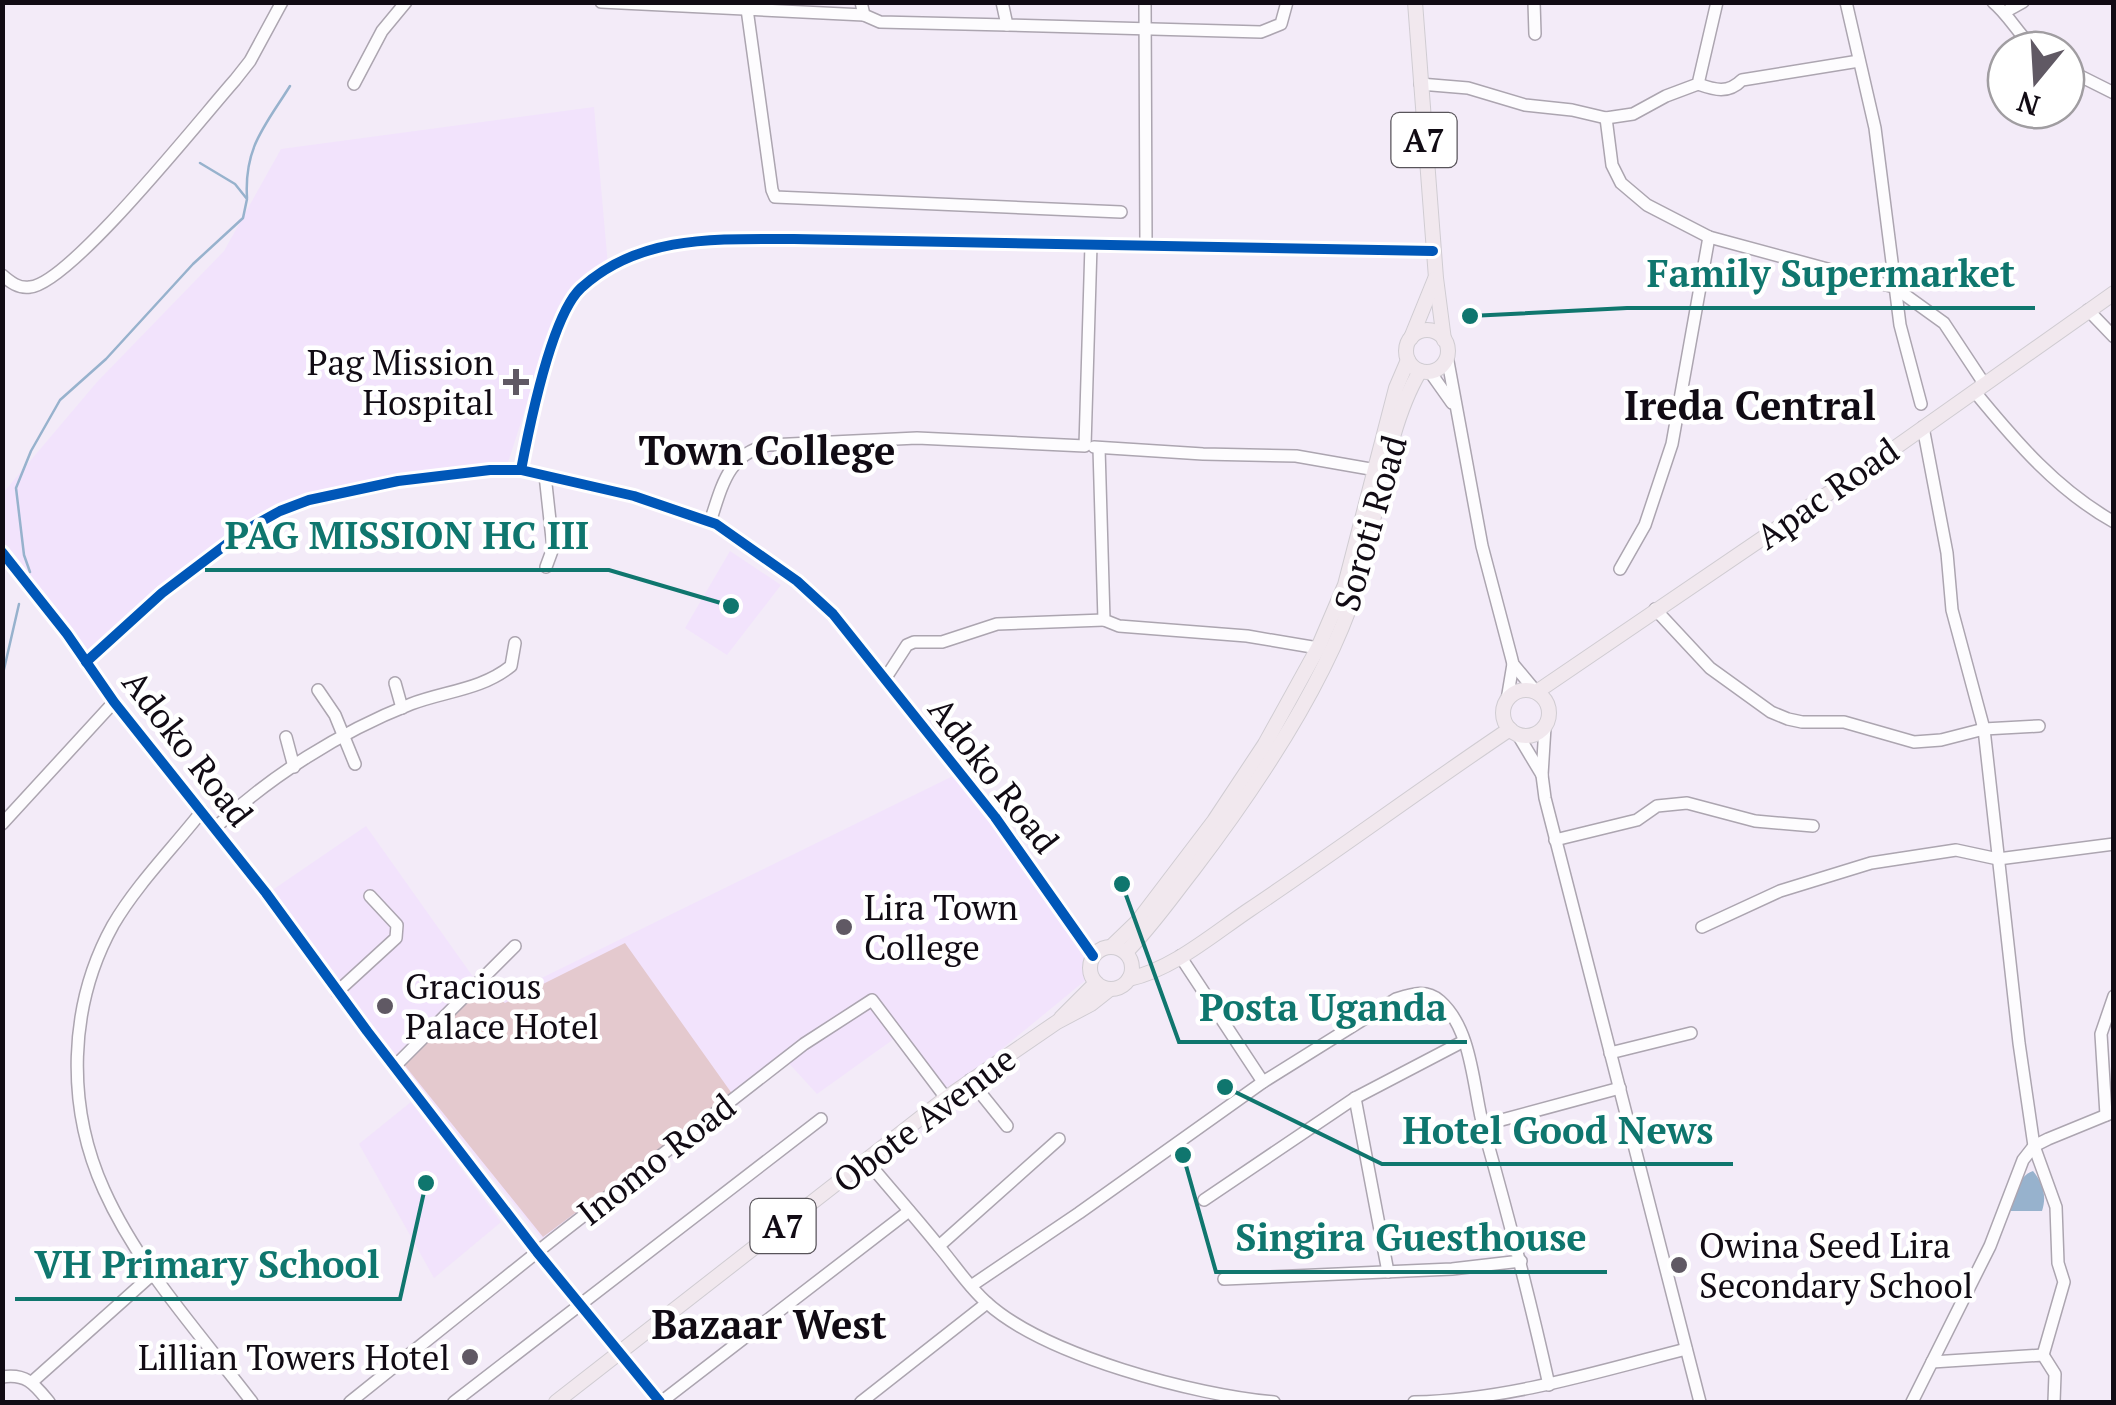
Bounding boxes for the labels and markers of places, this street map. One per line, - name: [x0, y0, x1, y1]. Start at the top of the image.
- callout: Family Supermarket: [1627, 240, 2035, 308]
- place label: Pag Mission Hospital: [307, 339, 494, 425]
- marker: Pag Mission Hospital: [503, 369, 529, 395]
- callout: PAG MISSION HC III: [205, 502, 609, 570]
- place label: Lira Town College: [864, 884, 1018, 970]
- marker: Lira Town College: [833, 916, 855, 938]
- place label: Gracious Palace Hotel: [405, 963, 599, 1049]
- callout: Posta Uganda: [1179, 974, 1467, 1042]
- marker: Gracious Palace Hotel: [374, 995, 396, 1017]
- callout: Hotel Good News: [1382, 1096, 1733, 1164]
- callout: Singira Guesthouse: [1216, 1204, 1607, 1272]
- place label: Owina Seed Lira Secondary School: [1699, 1222, 1973, 1308]
- callout: VH Primary School: [15, 1231, 400, 1299]
- marker: Owina Seed Lira Secondary School: [1668, 1254, 1690, 1276]
- place label: Lillian Towers Hotel: [138, 1334, 450, 1380]
- marker: Lillian Towers Hotel: [459, 1346, 481, 1368]

